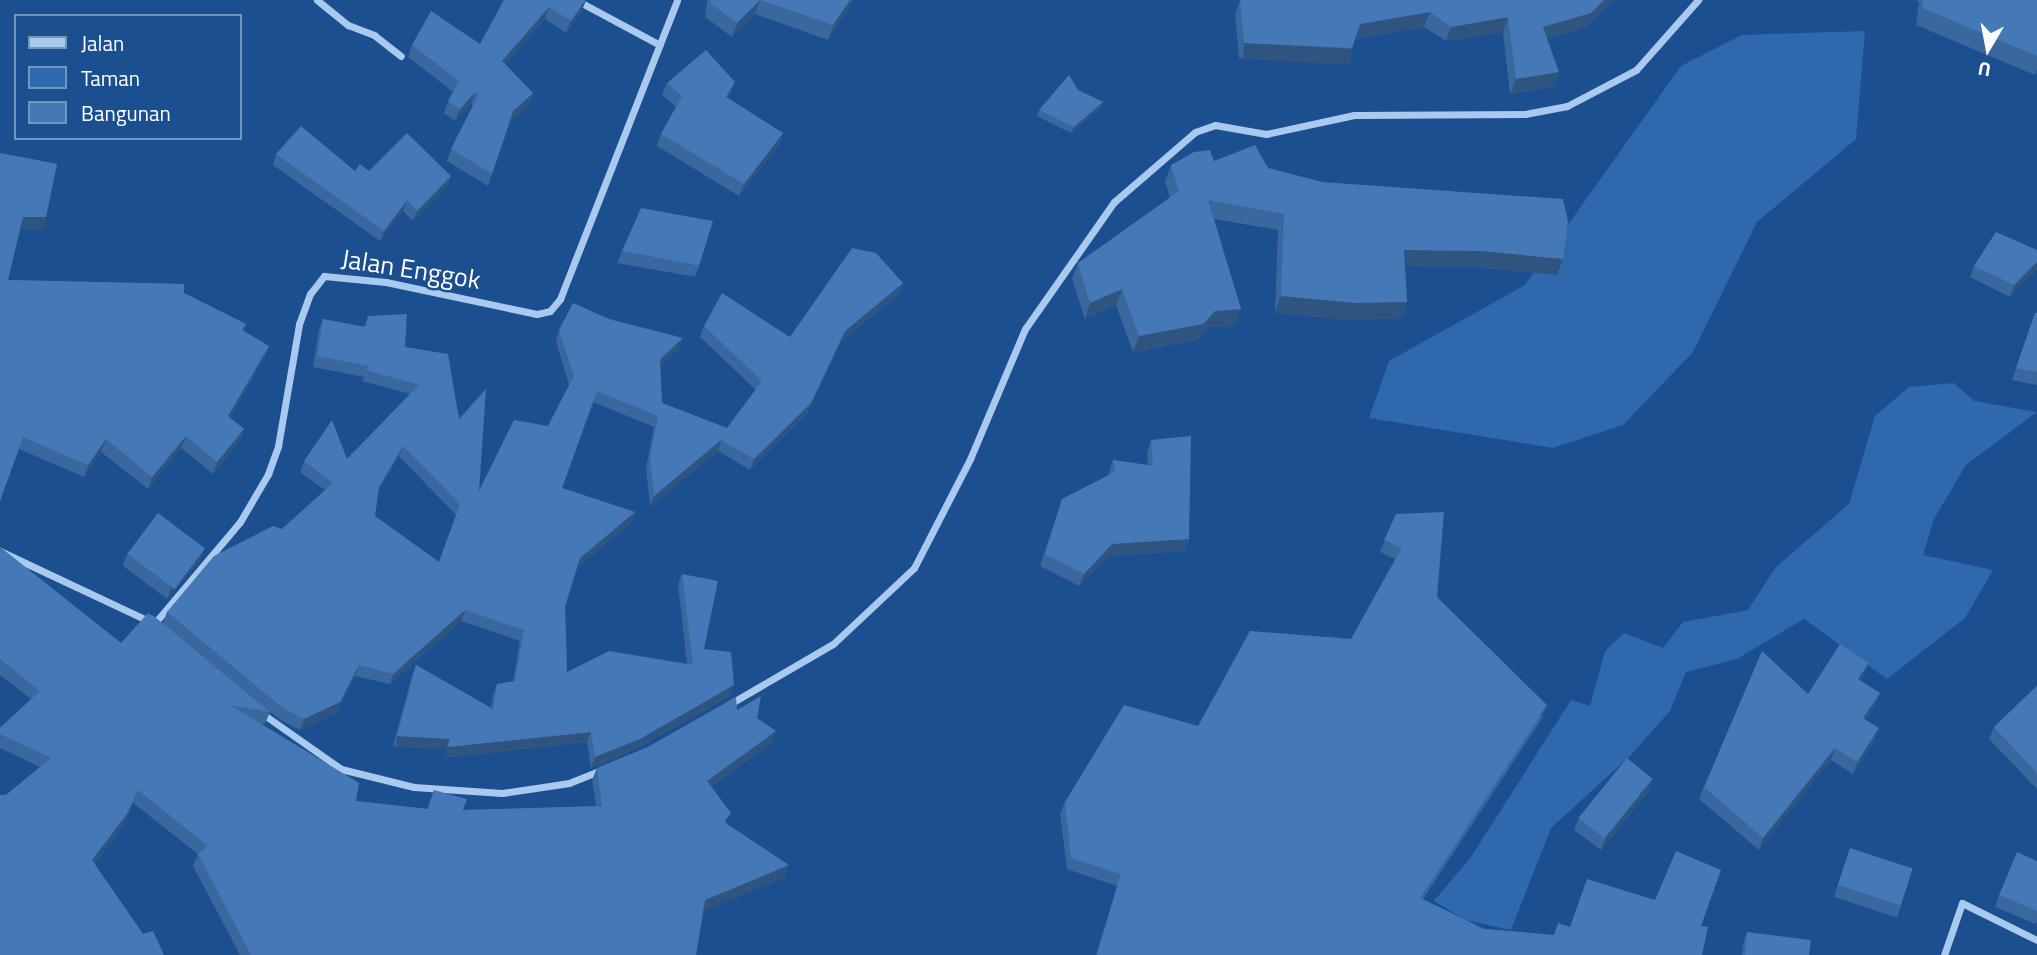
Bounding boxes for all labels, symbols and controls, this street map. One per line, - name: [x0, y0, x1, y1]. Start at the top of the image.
- legend: [14, 14, 242, 140]
- north arrow: [1953, 14, 2023, 84]
- text: Jalan: [81, 27, 124, 59]
- text: U: [1976, 55, 1993, 86]
- text: Taman: [81, 62, 140, 94]
- text: Bangunan: [81, 97, 171, 129]
- street label: Jalan Enggok: [339, 243, 483, 295]

